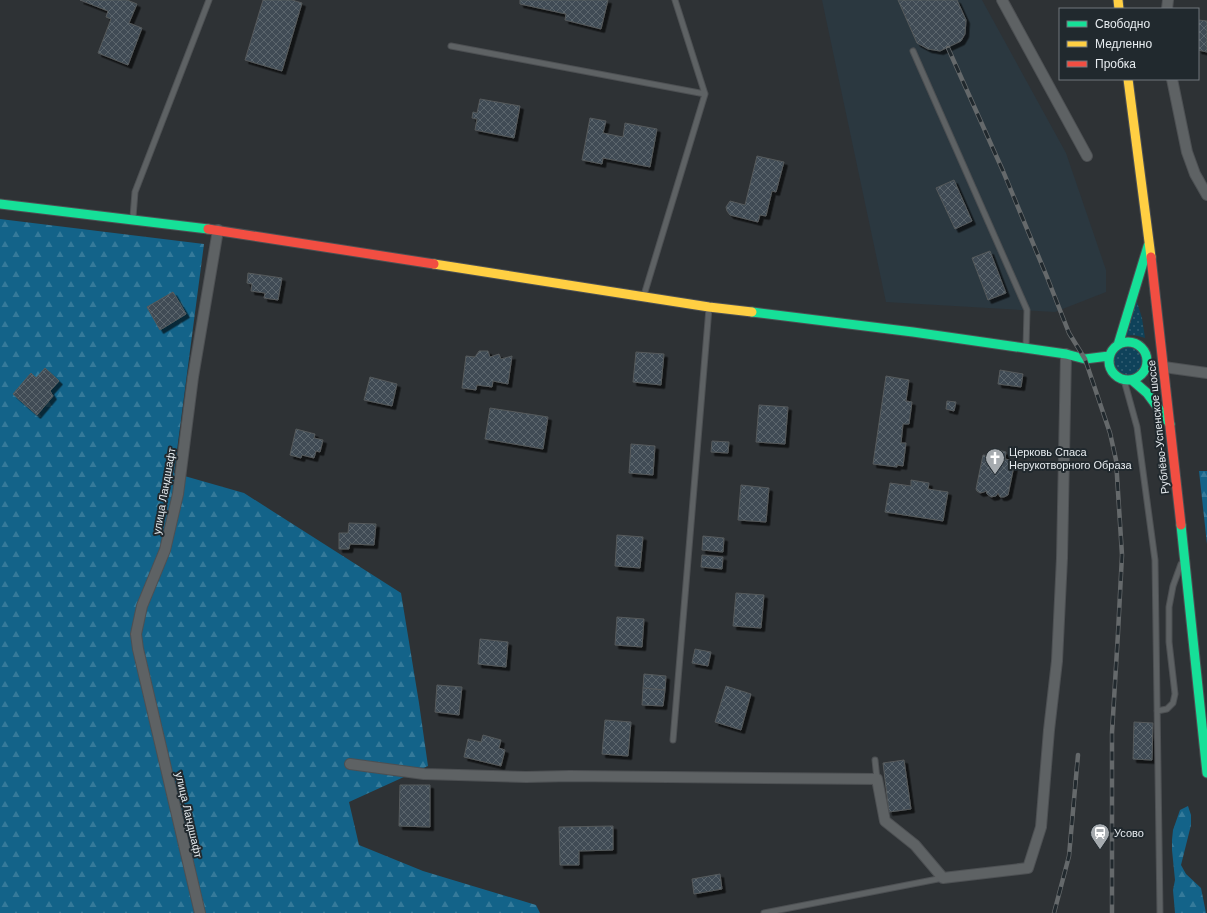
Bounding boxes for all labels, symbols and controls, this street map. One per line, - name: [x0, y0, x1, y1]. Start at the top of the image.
- legend: [1059, 8, 1199, 80]
- text: Свободно: [1095, 17, 1150, 31]
- text: Медленно: [1095, 37, 1152, 51]
- text: Пробка: [1095, 57, 1136, 71]
- street label: Рублёво-Успенское шоссе: [1145, 359, 1171, 495]
- place label: Церковь Спаса Нерукотворного Образа: [1009, 446, 1133, 471]
- street label: улица Ландшафт: [150, 447, 178, 535]
- church icon: Церковь Спаса Нерукотворного Образа: [984, 447, 1006, 475]
- street label: улица Ландшафт: [173, 771, 205, 859]
- station icon: Усово: [1089, 822, 1111, 850]
- place label: Усово: [1114, 827, 1144, 839]

